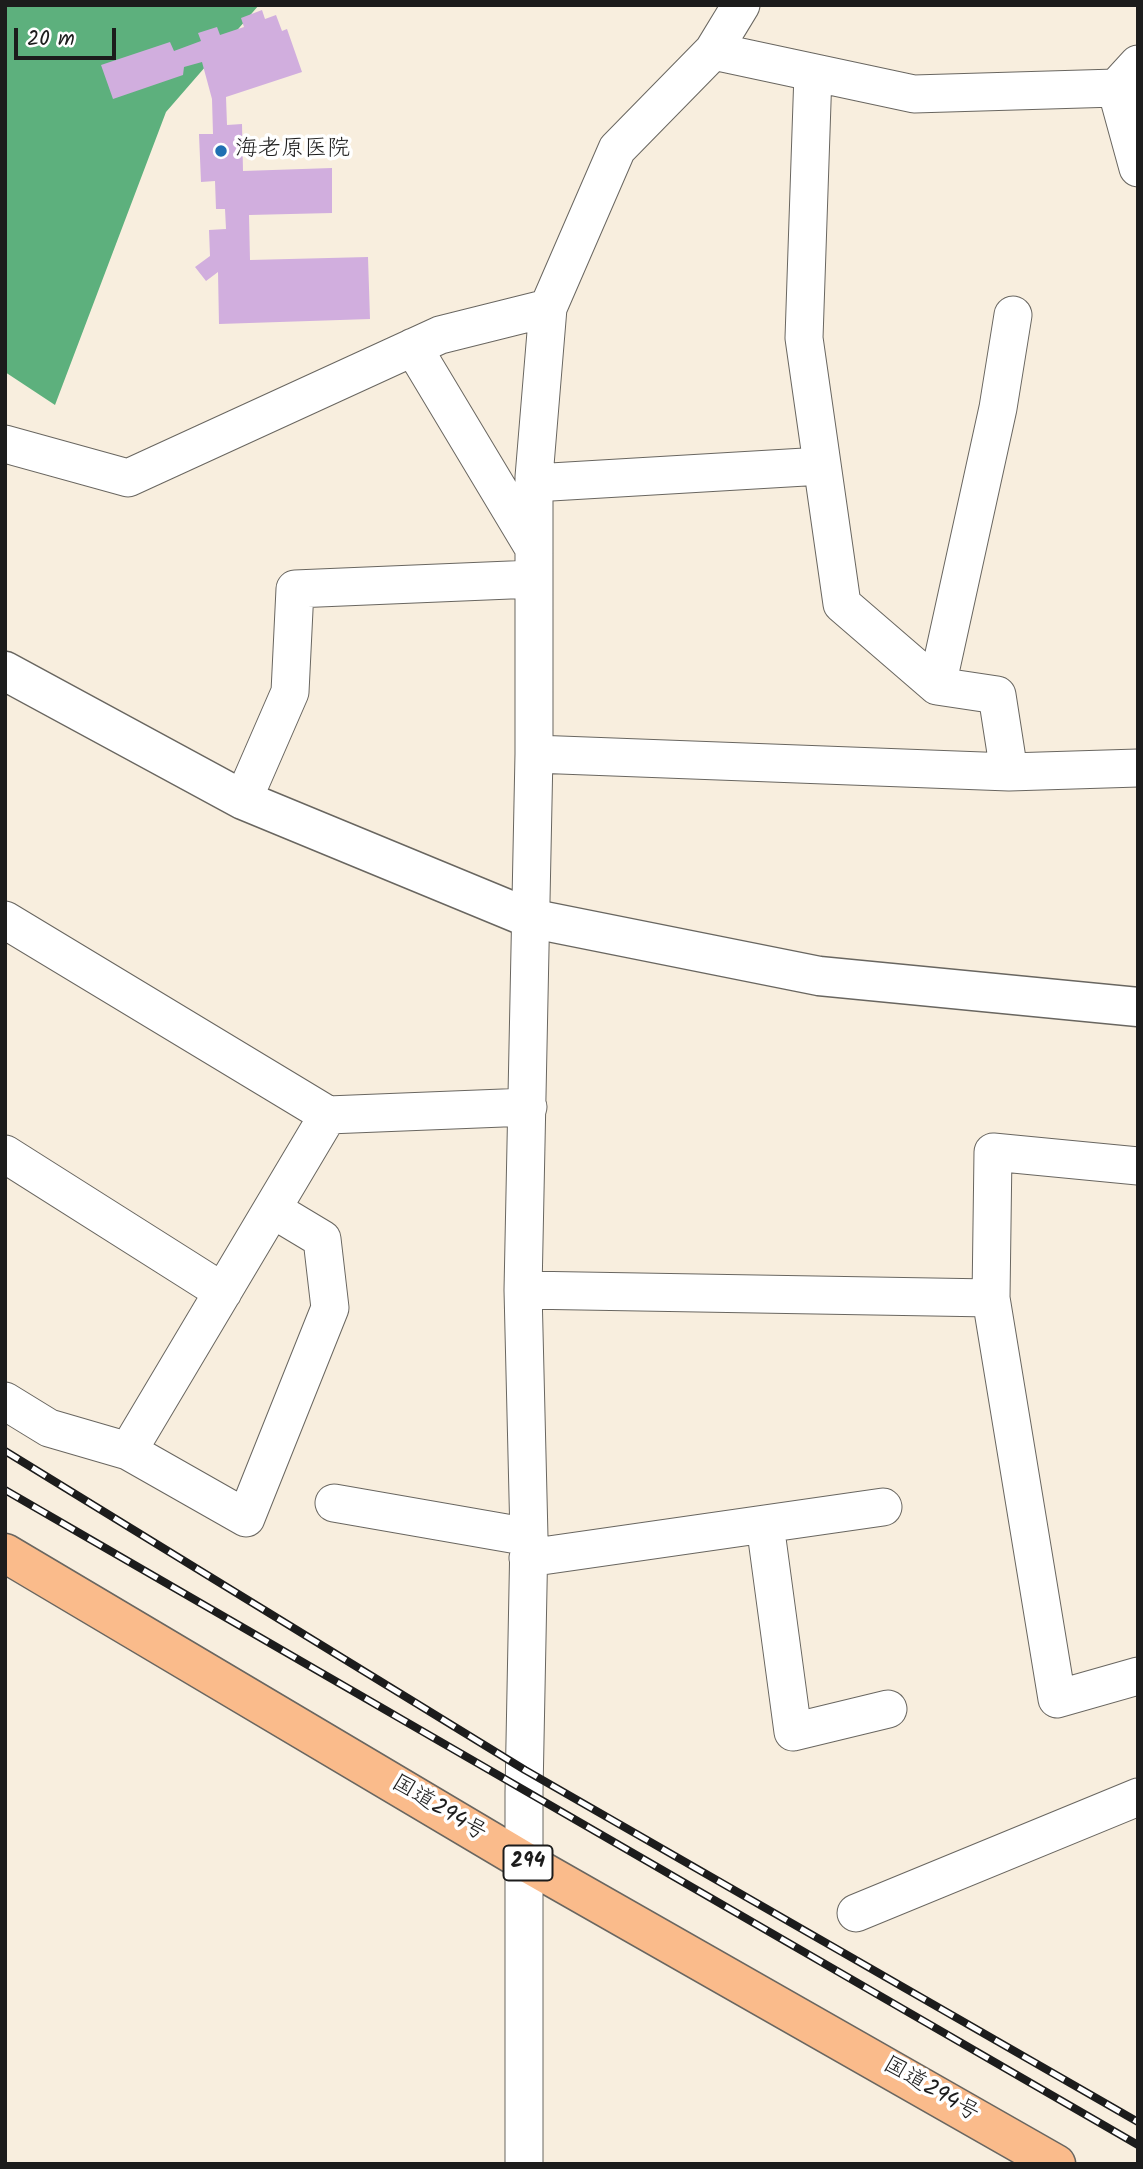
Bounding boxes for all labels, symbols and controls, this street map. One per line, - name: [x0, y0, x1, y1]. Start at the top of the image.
- scale bar: [18, 14, 119, 58]
- text: 20 m: [27, 23, 75, 56]
- place label: 海老原医院: [235, 137, 350, 165]
- marker: 海老原医院: [213, 143, 229, 159]
- street label: 国道294号: [385, 1771, 491, 1849]
- road number: 294: [504, 1846, 552, 1881]
- street label: 国道294号: [877, 2052, 983, 2130]

